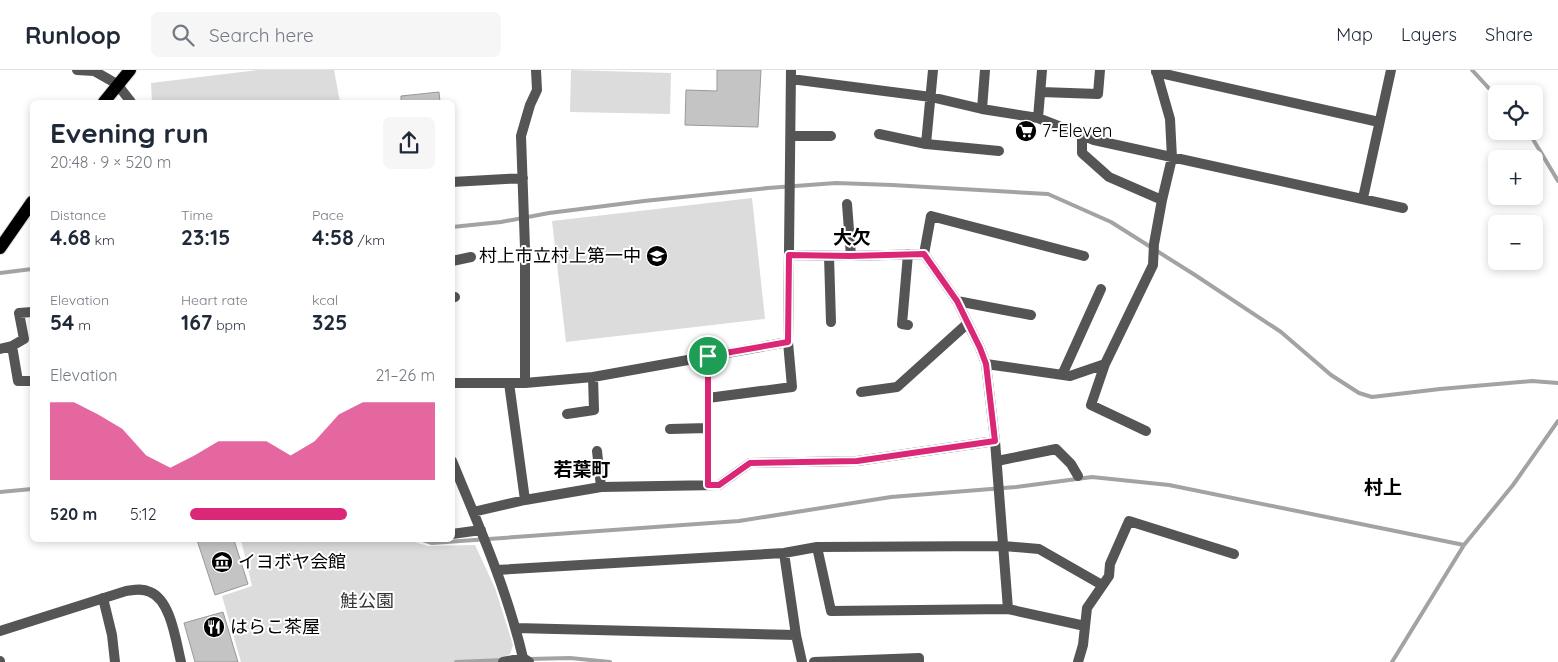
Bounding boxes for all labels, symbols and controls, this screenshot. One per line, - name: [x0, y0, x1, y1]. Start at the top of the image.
- search box: [151, 12, 501, 57]
- text: Runloop: [25, 20, 121, 50]
- icon: search: [169, 21, 197, 49]
- text: Search here: [209, 23, 314, 47]
- text: Map: [1336, 23, 1373, 46]
- text: Layers: [1401, 23, 1457, 46]
- text: Share: [1485, 23, 1533, 46]
- map controls: [1488, 85, 1543, 270]
- button: locate: [1488, 85, 1543, 140]
- text: Evening run: [50, 115, 209, 150]
- button: share: [383, 117, 435, 169]
- supermarket icon: 7-Eleven: [1014, 119, 1038, 143]
- place label: 7-Eleven: [1042, 119, 1113, 142]
- button: +: [1488, 150, 1543, 205]
- text: 20:48 · 9 × 520 m: [50, 152, 171, 172]
- text: Distance: [50, 206, 106, 224]
- text: Time: [181, 206, 213, 224]
- text: Pace: [312, 206, 344, 224]
- button: −: [1488, 215, 1543, 270]
- text: 4.68: [50, 224, 91, 250]
- text: 23:15: [181, 224, 230, 250]
- text: 4:58: [312, 224, 354, 250]
- district label: 大欠: [833, 225, 871, 249]
- text: km: [91, 231, 115, 249]
- text: /km: [354, 231, 385, 249]
- place label: 村上市立村上第一中: [479, 244, 641, 267]
- school or university icon: 村上市立村上第一中: [645, 244, 669, 268]
- text: Elevation: [50, 291, 109, 309]
- text: Heart rate: [181, 291, 248, 309]
- text: kcal: [312, 291, 338, 309]
- text: 54: [50, 309, 74, 335]
- text: 167: [181, 309, 212, 335]
- text: 325: [312, 309, 347, 335]
- text: m: [74, 316, 91, 334]
- text: bpm: [212, 316, 246, 334]
- pin: [687, 335, 729, 377]
- icon: arrive: [694, 342, 722, 370]
- text: Elevation: [50, 365, 117, 385]
- text: 21–26 m: [376, 365, 435, 385]
- district label: 若葉町: [553, 457, 611, 481]
- district label: 村上: [1364, 475, 1402, 499]
- text: 520 m: [50, 504, 97, 524]
- text: 5:12: [130, 504, 157, 524]
- museum icon: イヨボヤ会館: [210, 550, 234, 574]
- place label: イヨボヤ会館: [238, 550, 346, 573]
- park label: 鮭公園: [340, 589, 394, 612]
- restaurant icon: はらこ茶屋: [202, 615, 226, 639]
- place label: はらこ茶屋: [230, 615, 320, 638]

